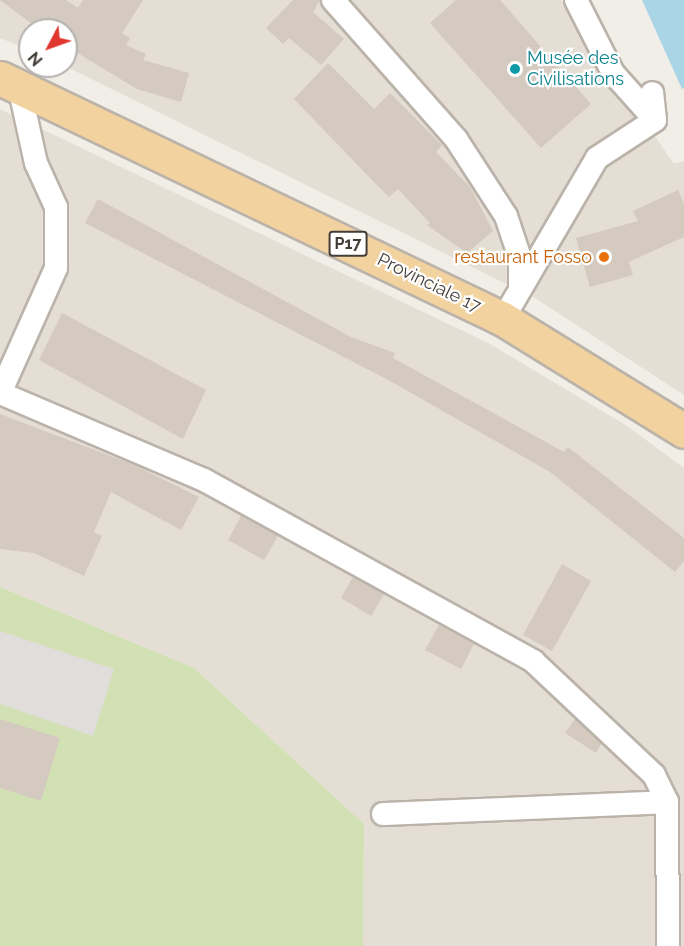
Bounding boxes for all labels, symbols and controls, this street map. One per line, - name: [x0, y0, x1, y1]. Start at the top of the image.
- north arrow: [18, 18, 78, 78]
- text: N: [24, 48, 47, 70]
- place label: Musée des Civilisations: [527, 48, 624, 90]
- marker: Musée des Civilisations: [508, 62, 522, 76]
- road number: P17: [328, 231, 368, 257]
- place label: restaurant Fosso: [454, 246, 592, 268]
- street label: Provinciale 17: [374, 249, 484, 317]
- marker: restaurant Fosso: [597, 250, 611, 264]

